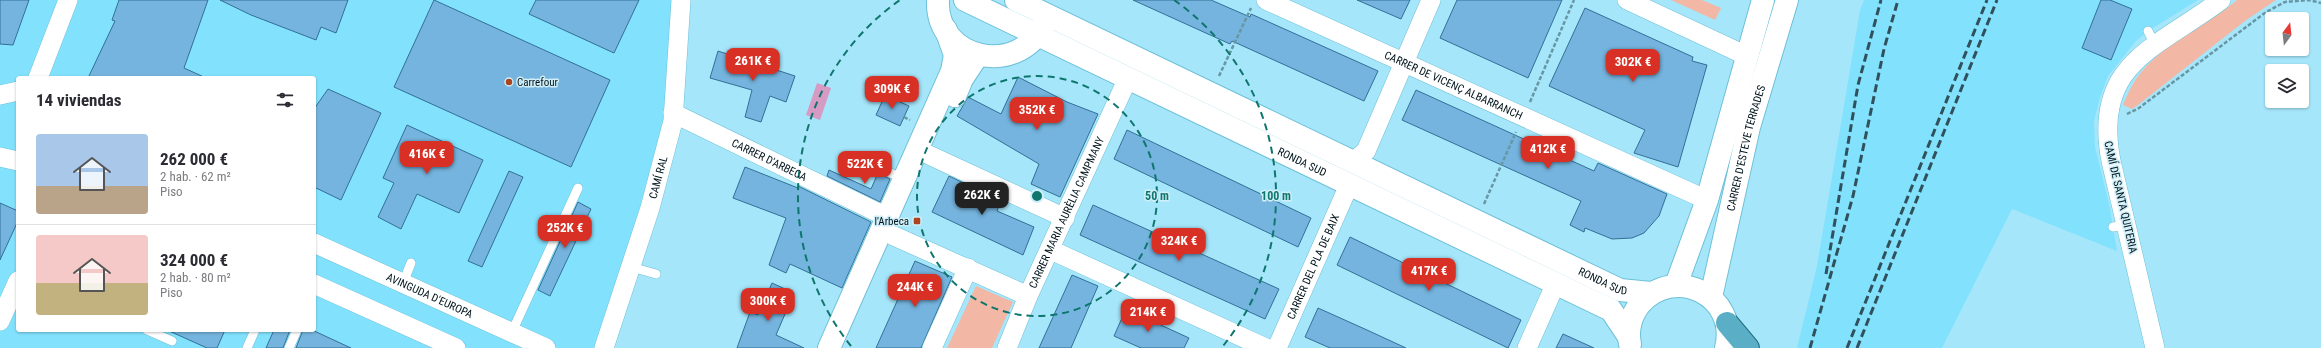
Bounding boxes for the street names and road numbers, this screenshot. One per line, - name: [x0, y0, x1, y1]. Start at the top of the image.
- street label: CARRER DE VICENÇ ALBARRANCH: [1382, 49, 1525, 123]
- street label: CARRER D'ESTEVE TERRADES: [1724, 83, 1768, 212]
- street label: CARRER MARIA AURÈLIA CAMPMANY: [1026, 135, 1107, 291]
- street label: CARRER D'ARBECA: [729, 136, 809, 184]
- street label: CAMÍ DE SANTA QUITERIA: [2101, 140, 2140, 255]
- street label: RONDA SUD: [1275, 145, 1328, 179]
- street label: CAMÍ RAL: [647, 155, 670, 200]
- street label: CARRER DEL PLA DE BAIX: [1285, 212, 1342, 321]
- street label: RONDA SUD: [1576, 265, 1628, 298]
- street label: AVINGUDA D'EUROPA: [384, 271, 475, 321]

